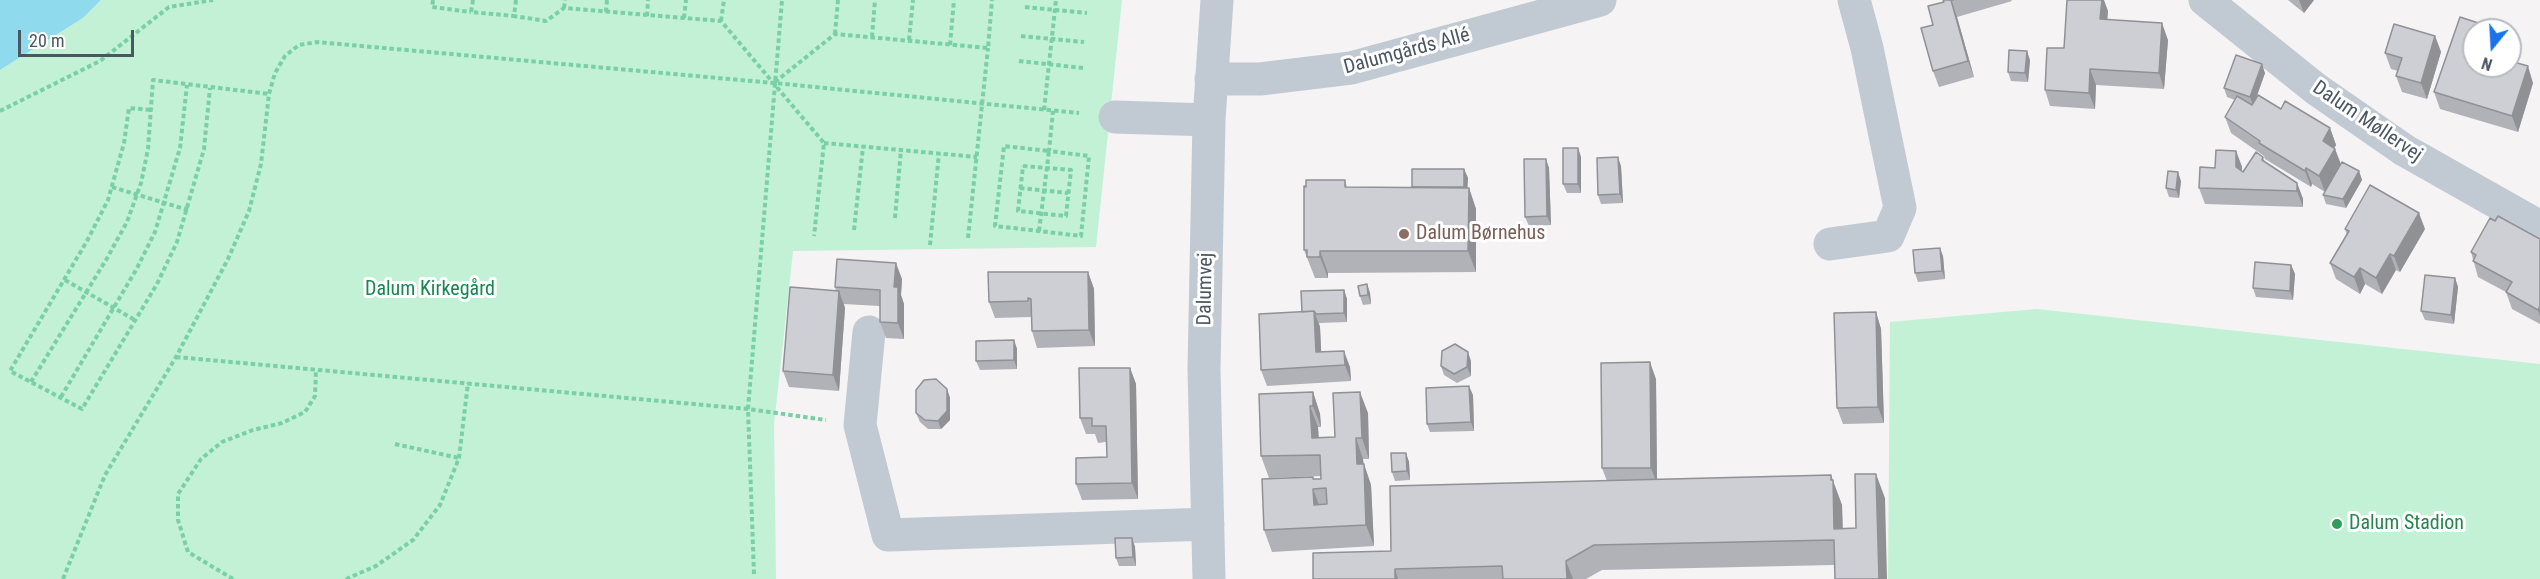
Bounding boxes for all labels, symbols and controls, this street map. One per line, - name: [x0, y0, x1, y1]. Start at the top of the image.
- scale bar: [21, 18, 136, 56]
- north arrow: [2462, 18, 2522, 78]
- street label: Dalumgårds Allé: [1341, 24, 1473, 80]
- text: 20 m: [29, 30, 64, 51]
- text: N: [2479, 53, 2495, 74]
- street label: Dalum Møllervej: [2308, 77, 2426, 167]
- place label: Dalum Børnehus: [1416, 222, 1545, 246]
- marker: Dalum Børnehus: [1397, 227, 1411, 241]
- street label: Dalumvej: [1193, 252, 1219, 326]
- park label: Dalum Kirkegård: [365, 278, 495, 302]
- place label: Dalum Stadion: [2349, 512, 2464, 536]
- marker: Dalum Stadion: [2330, 517, 2344, 531]

